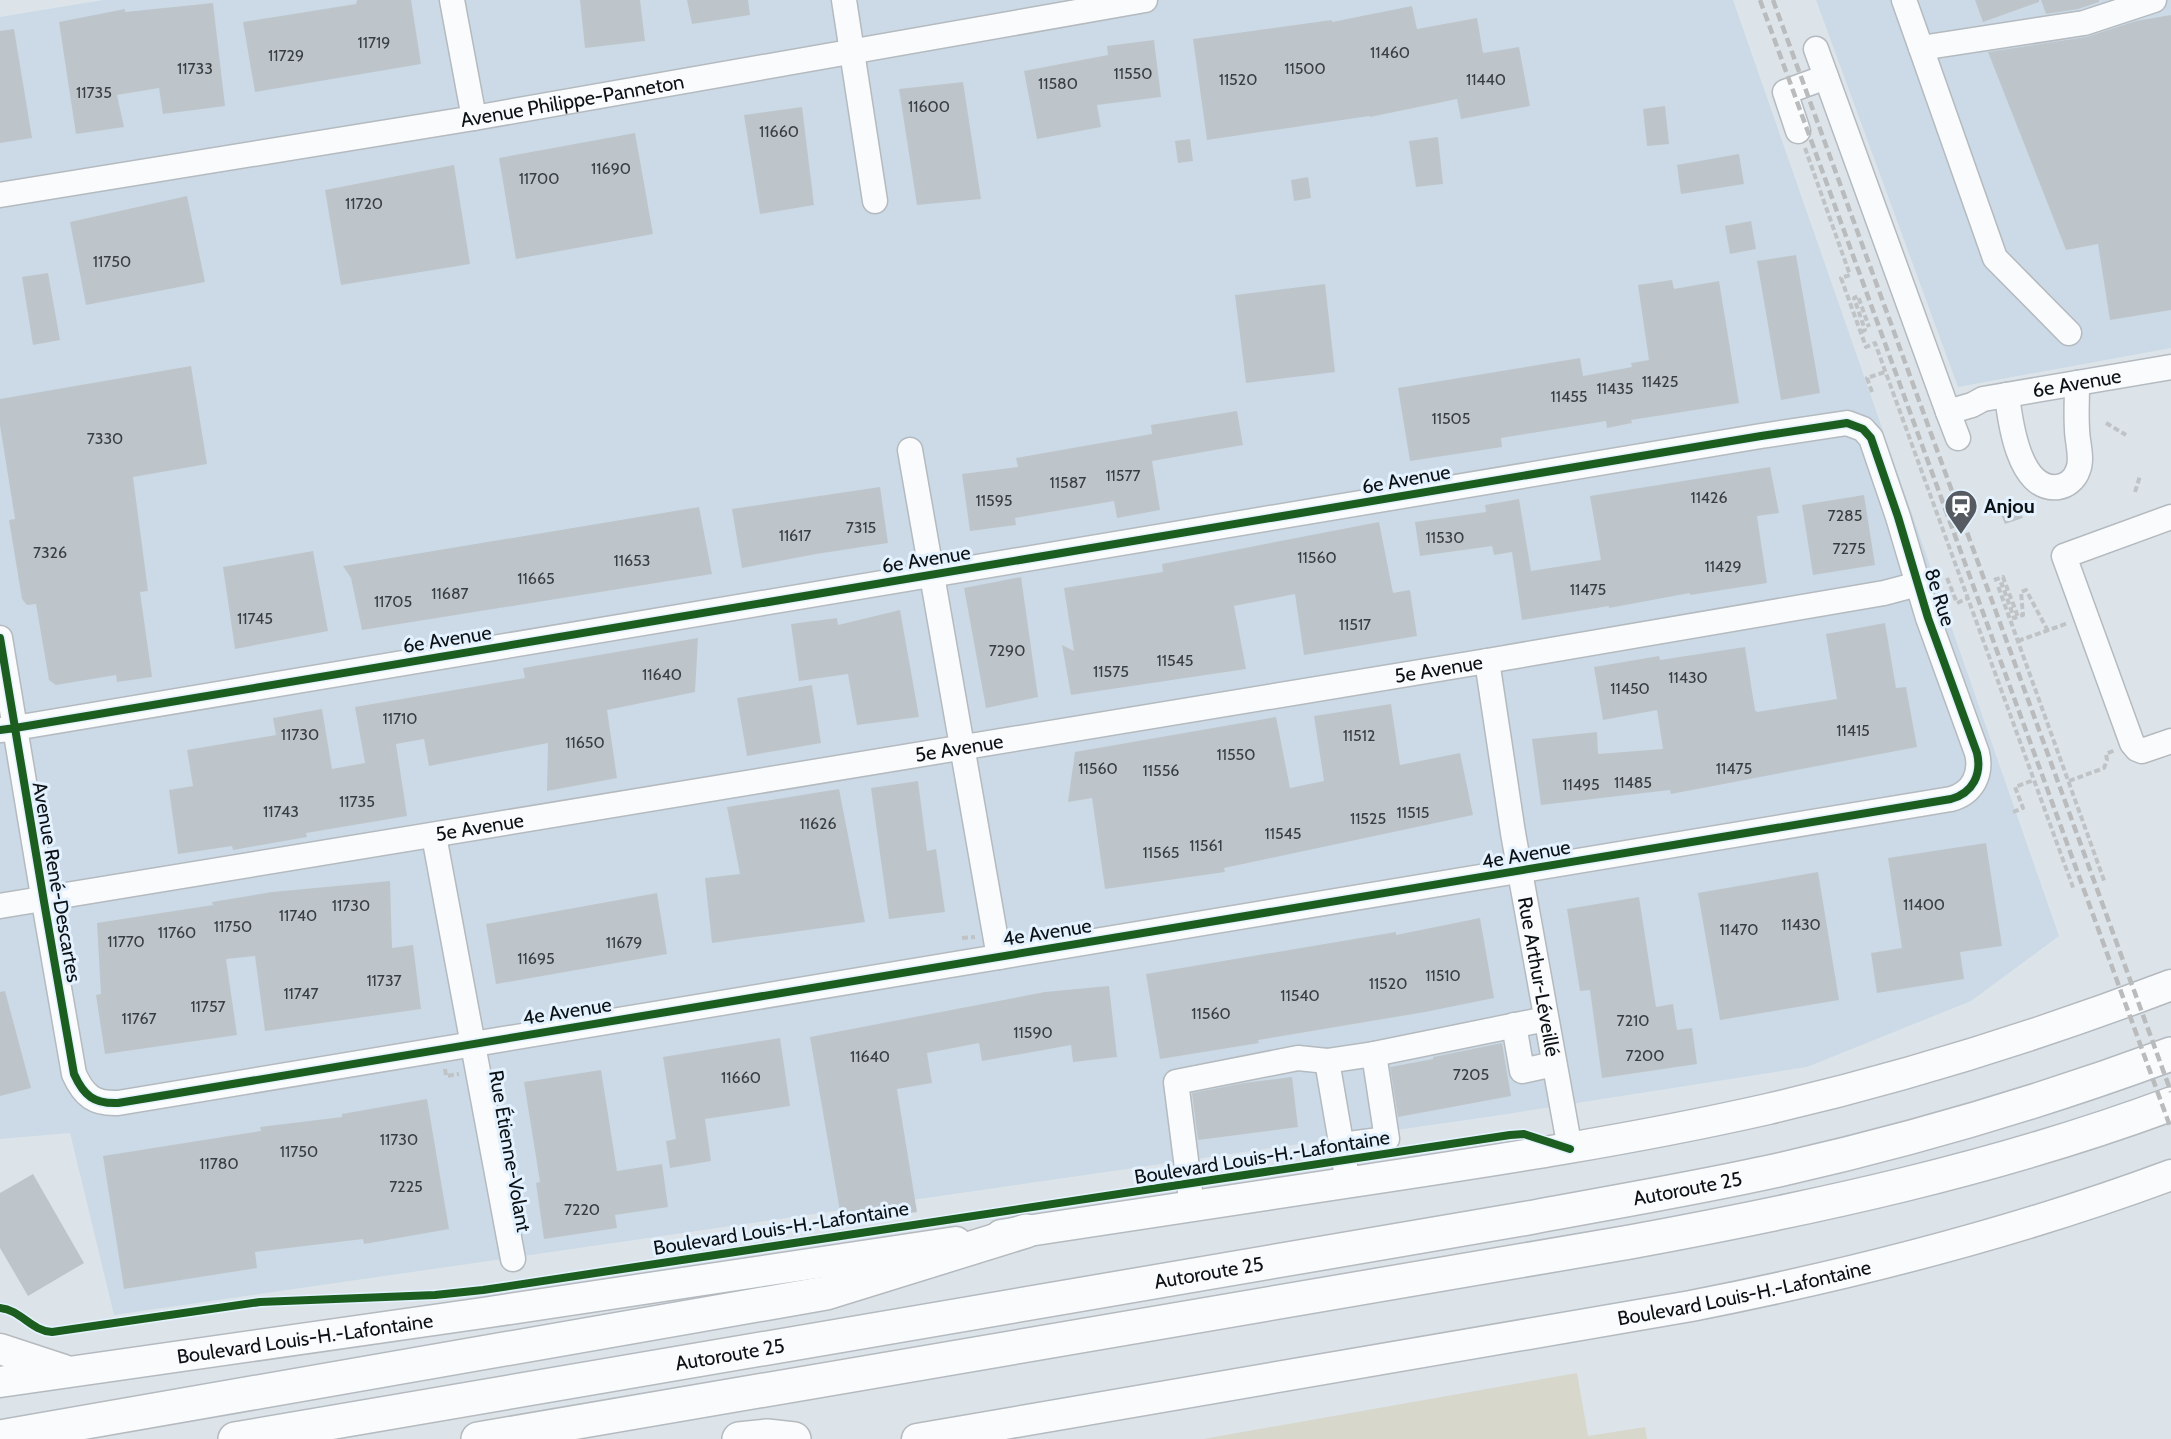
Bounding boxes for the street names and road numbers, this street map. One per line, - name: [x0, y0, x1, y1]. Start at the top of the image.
- street label: Avenue Philippe-Panneton: [459, 69, 686, 132]
- street label: 6e Avenue: [2031, 364, 2123, 402]
- street label: 6e Avenue: [1360, 459, 1452, 499]
- street label: 6e Avenue: [880, 540, 972, 578]
- street label: 8e Rue: [1919, 565, 1961, 629]
- street label: 6e Avenue: [401, 620, 493, 658]
- street label: 5e Avenue: [1393, 650, 1484, 688]
- street label: 5e Avenue: [913, 729, 1005, 767]
- street label: Avenue René-Descartes: [28, 780, 86, 984]
- street label: 5e Avenue: [434, 808, 525, 846]
- street label: 4e Avenue: [1480, 834, 1572, 874]
- street label: Rue Arthur-Léveillé: [1513, 895, 1565, 1059]
- street label: 4e Avenue: [1001, 913, 1093, 951]
- street label: 4e Avenue: [521, 992, 613, 1030]
- street label: Rue Étienne-Volant: [484, 1068, 536, 1234]
- street label: Boulevard Louis-H.-Lafontaine: [1133, 1125, 1391, 1189]
- street label: Autoroute 25: [1631, 1166, 1744, 1211]
- street label: Boulevard Louis-H.-Lafontaine: [652, 1196, 910, 1260]
- street label: Autoroute 25: [1152, 1251, 1265, 1294]
- street label: Boulevard Louis-H.-Lafontaine: [1616, 1255, 1873, 1330]
- street label: Boulevard Louis-H.-Lafontaine: [175, 1308, 434, 1369]
- street label: Autoroute 25: [673, 1333, 786, 1376]

